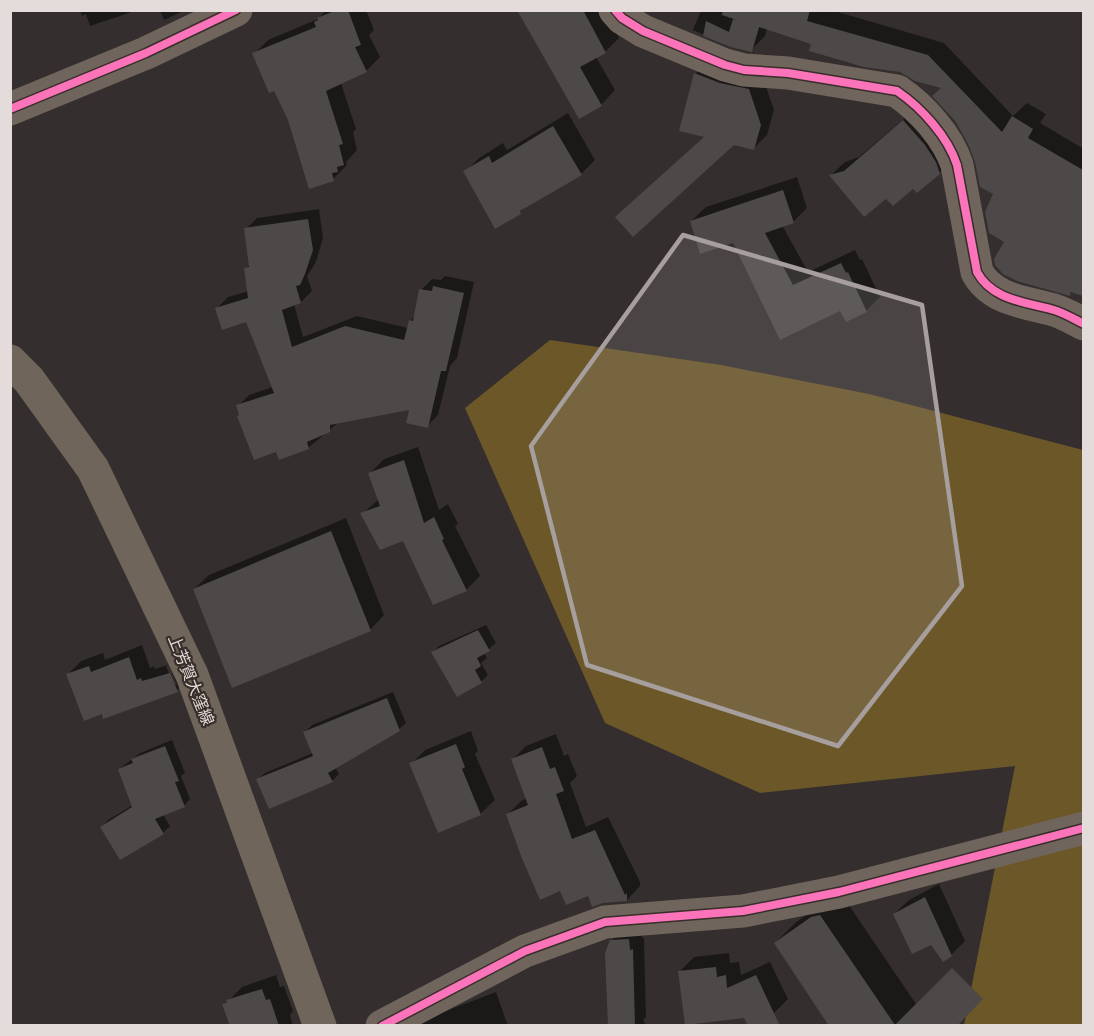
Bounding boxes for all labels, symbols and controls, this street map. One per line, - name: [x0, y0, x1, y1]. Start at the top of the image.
- street label: 上芳賀大窪線: [164, 632, 218, 728]

